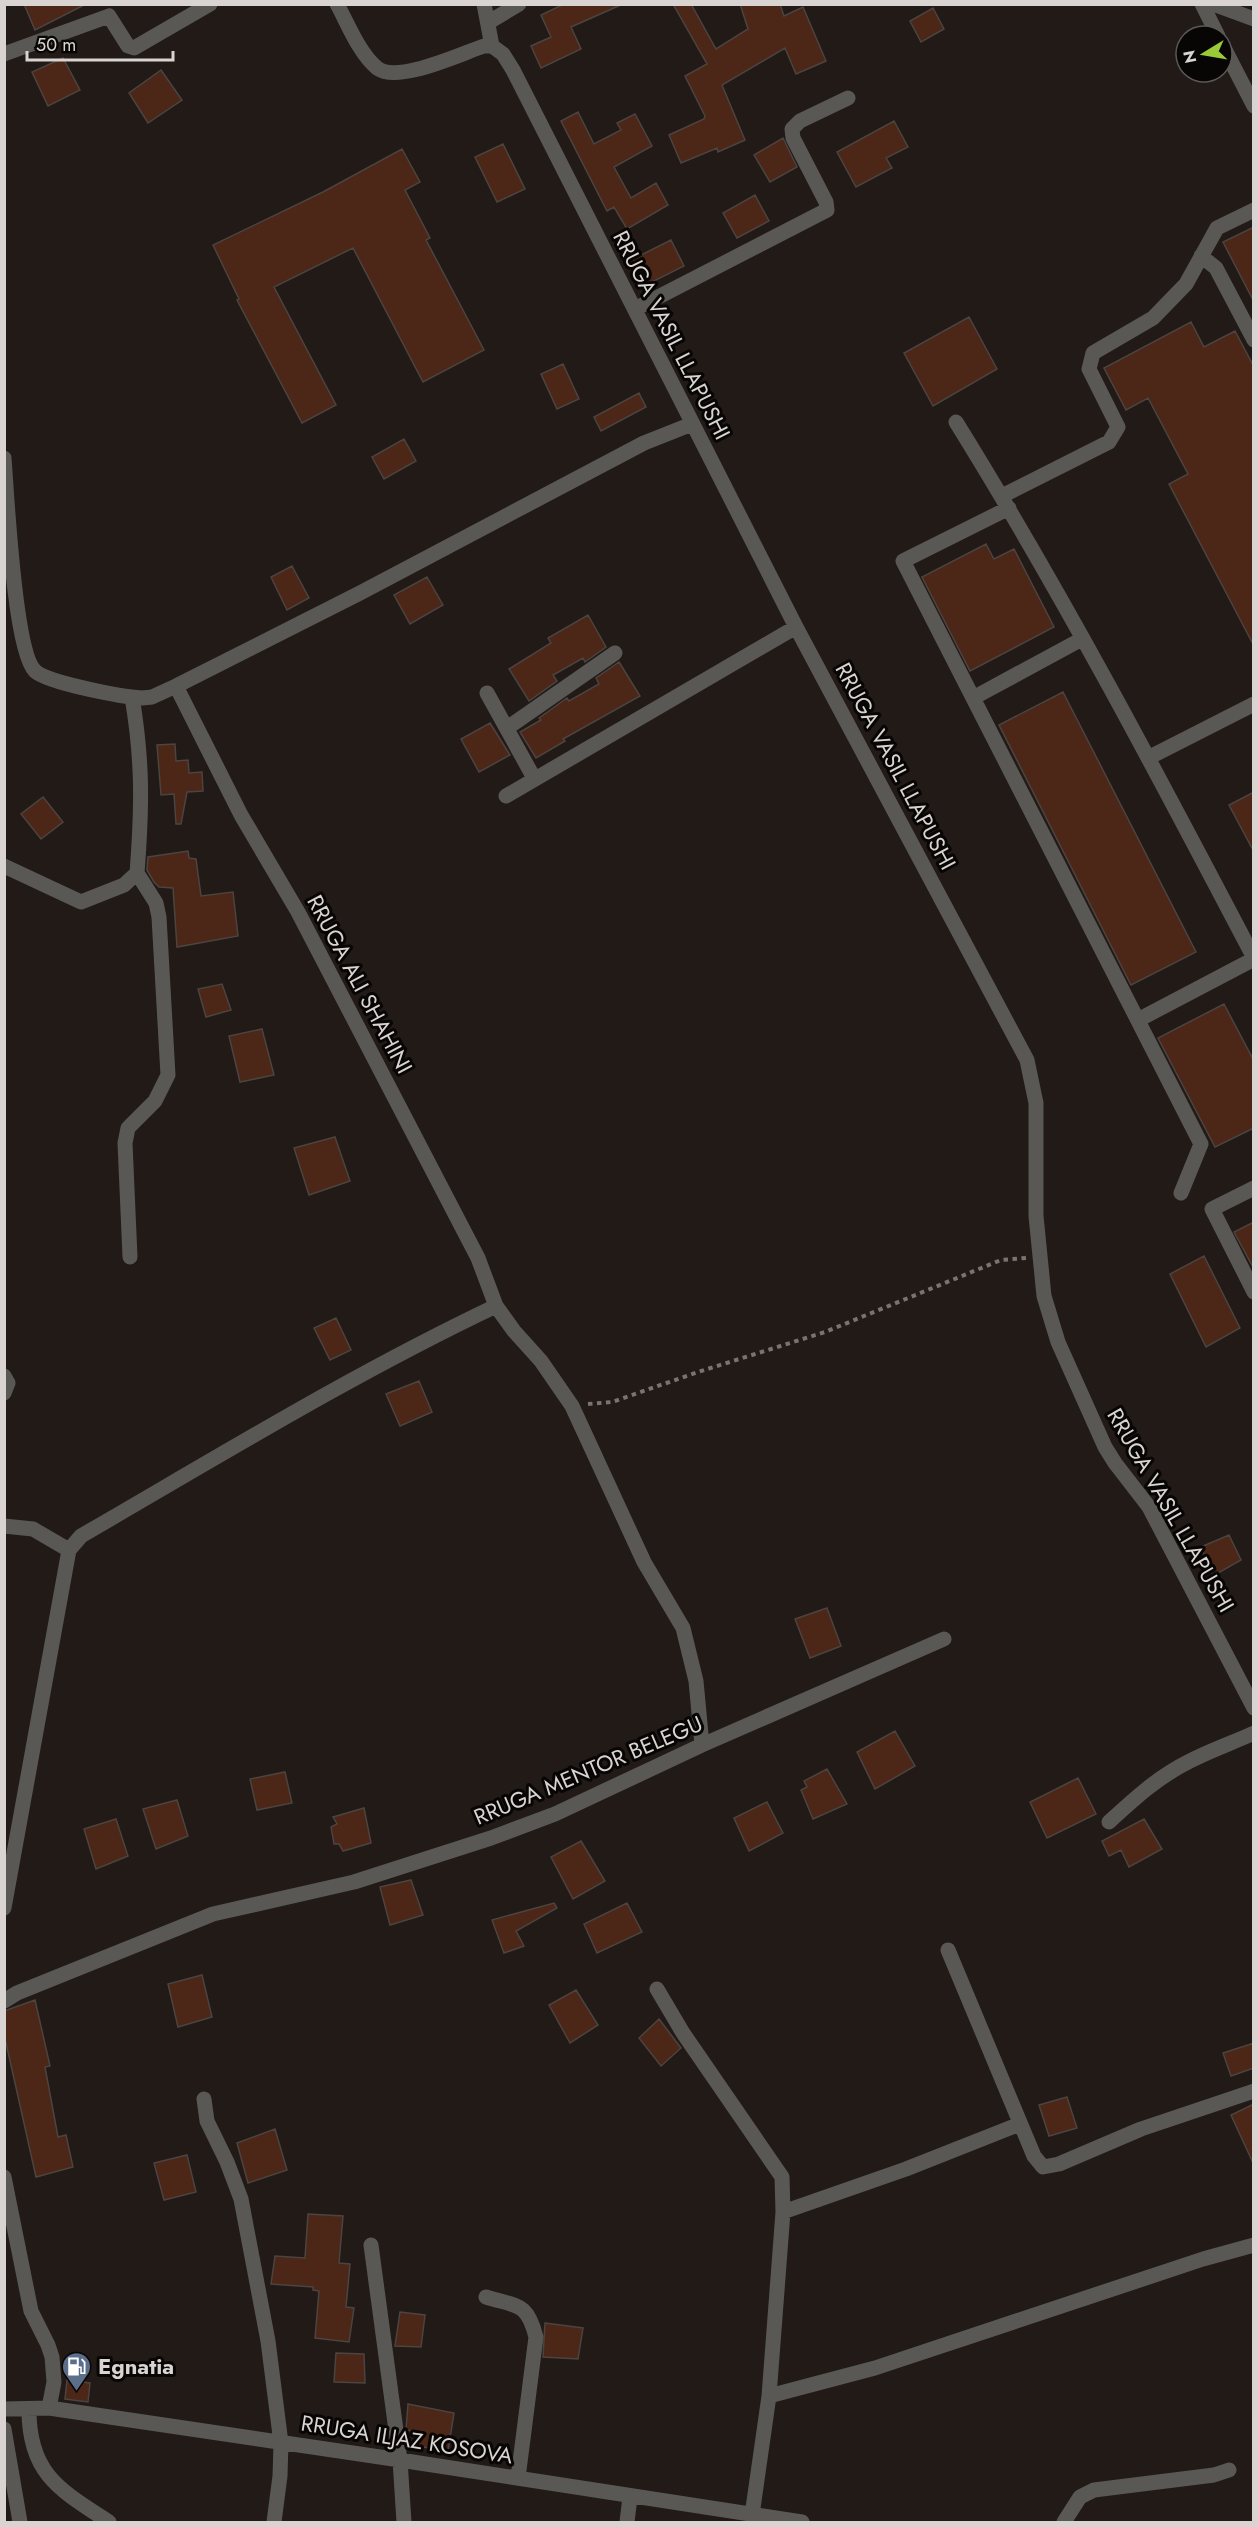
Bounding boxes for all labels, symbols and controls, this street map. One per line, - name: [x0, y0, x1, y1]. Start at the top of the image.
- scale bar: [27, 24, 172, 62]
- north arrow: [1174, 24, 1234, 84]
- text: 50 m: [36, 32, 76, 58]
- text: N: [1177, 48, 1202, 65]
- street label: RRUGA VASIL LLAPUSHI: [605, 225, 739, 445]
- street label: RRUGA VASIL LLAPUSHI: [828, 657, 964, 875]
- street label: RRUGA ALI SHAHINI: [299, 889, 421, 1079]
- street label: RRUGA VASIL LLAPUSHI: [1099, 1402, 1243, 1618]
- street label: RRUGA MENTOR BELEGU: [469, 1707, 707, 1833]
- fuel station icon: Egnatia: [61, 2350, 93, 2392]
- place label: Egnatia: [98, 2350, 174, 2382]
- street label: RRUGA ILJAZ KOSOVA: [299, 2406, 516, 2472]

